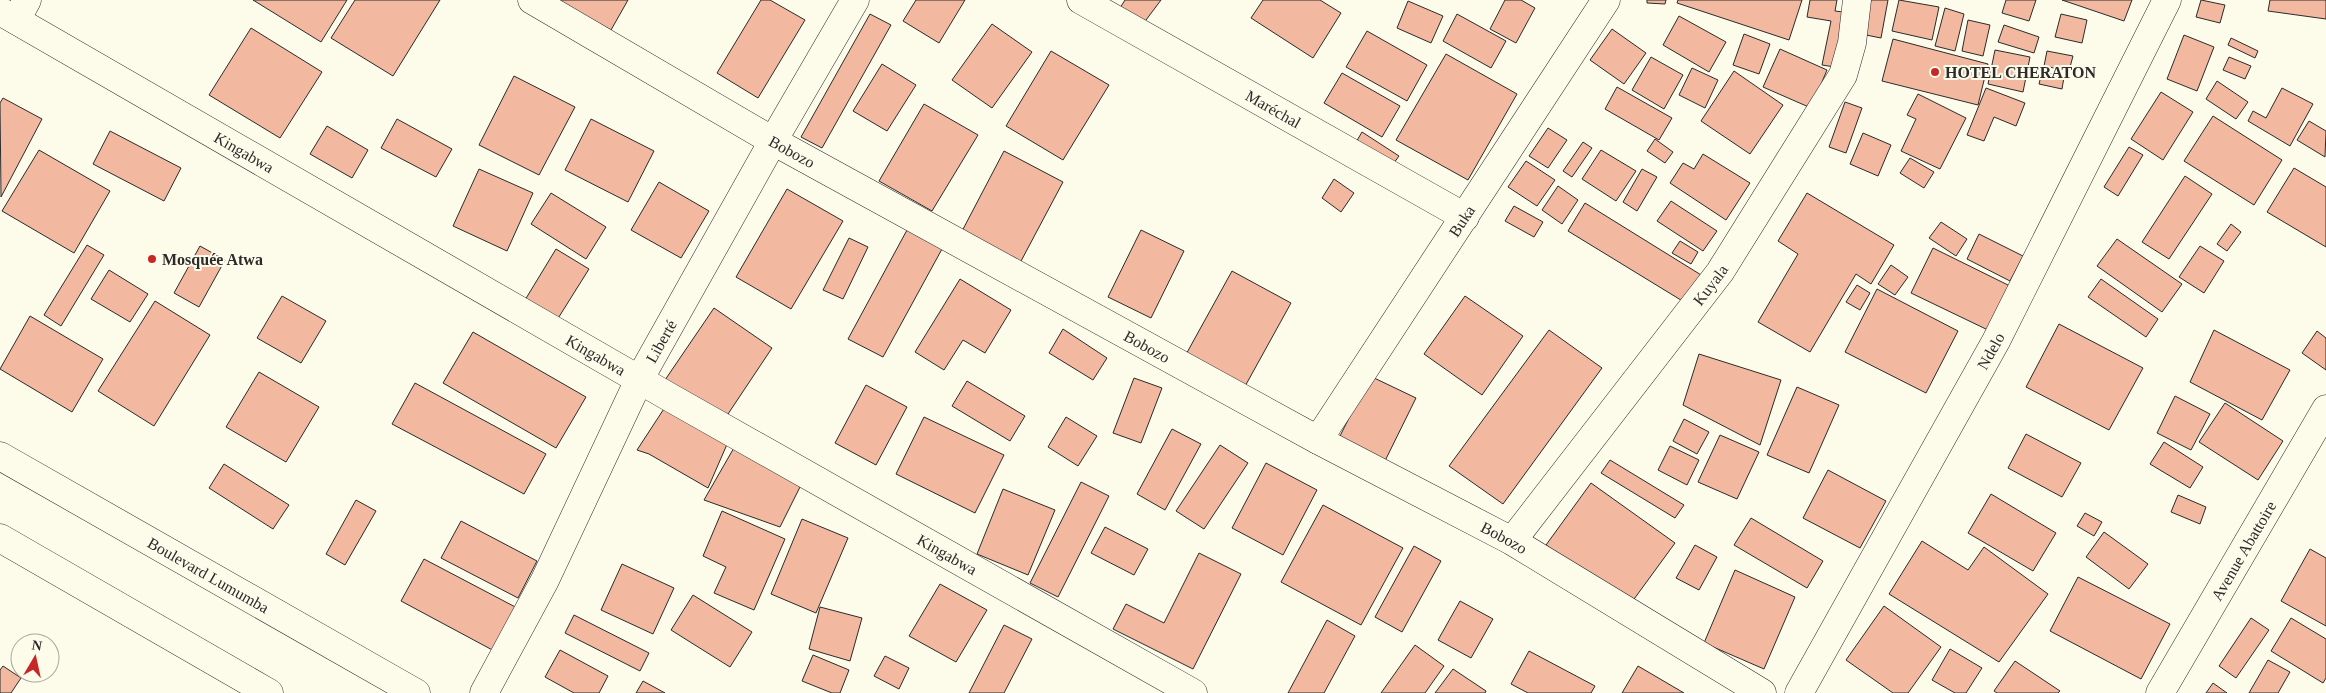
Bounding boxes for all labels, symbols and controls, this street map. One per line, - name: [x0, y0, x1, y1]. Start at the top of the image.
- place label: HOTEL CHERATON: [1945, 64, 2096, 81]
- marker: HOTEL CHERATON: [1929, 66, 1941, 78]
- street label: Maréchal: [1243, 86, 1304, 131]
- street label: Kingabwa: [212, 128, 277, 176]
- street label: Bobozo: [766, 132, 818, 171]
- street label: Buka: [1445, 202, 1478, 240]
- place label: Mosquée Atwa: [162, 251, 263, 269]
- marker: Mosquée Atwa: [146, 253, 158, 265]
- street label: Kuyala: [1689, 261, 1731, 308]
- street label: Liberté: [642, 317, 680, 365]
- street label: Bobozo: [1121, 327, 1173, 366]
- street label: Ndelo: [1973, 330, 2007, 372]
- street label: Kingabwa: [563, 331, 629, 379]
- street label: Avenue Abattoire: [2208, 498, 2279, 603]
- street label: Bobozo: [1478, 518, 1530, 557]
- street label: Kingabwa: [915, 531, 980, 578]
- street label: Boulevard Lumumba: [145, 534, 272, 616]
- north arrow: [10, 633, 60, 683]
- text: N: [31, 637, 43, 654]

